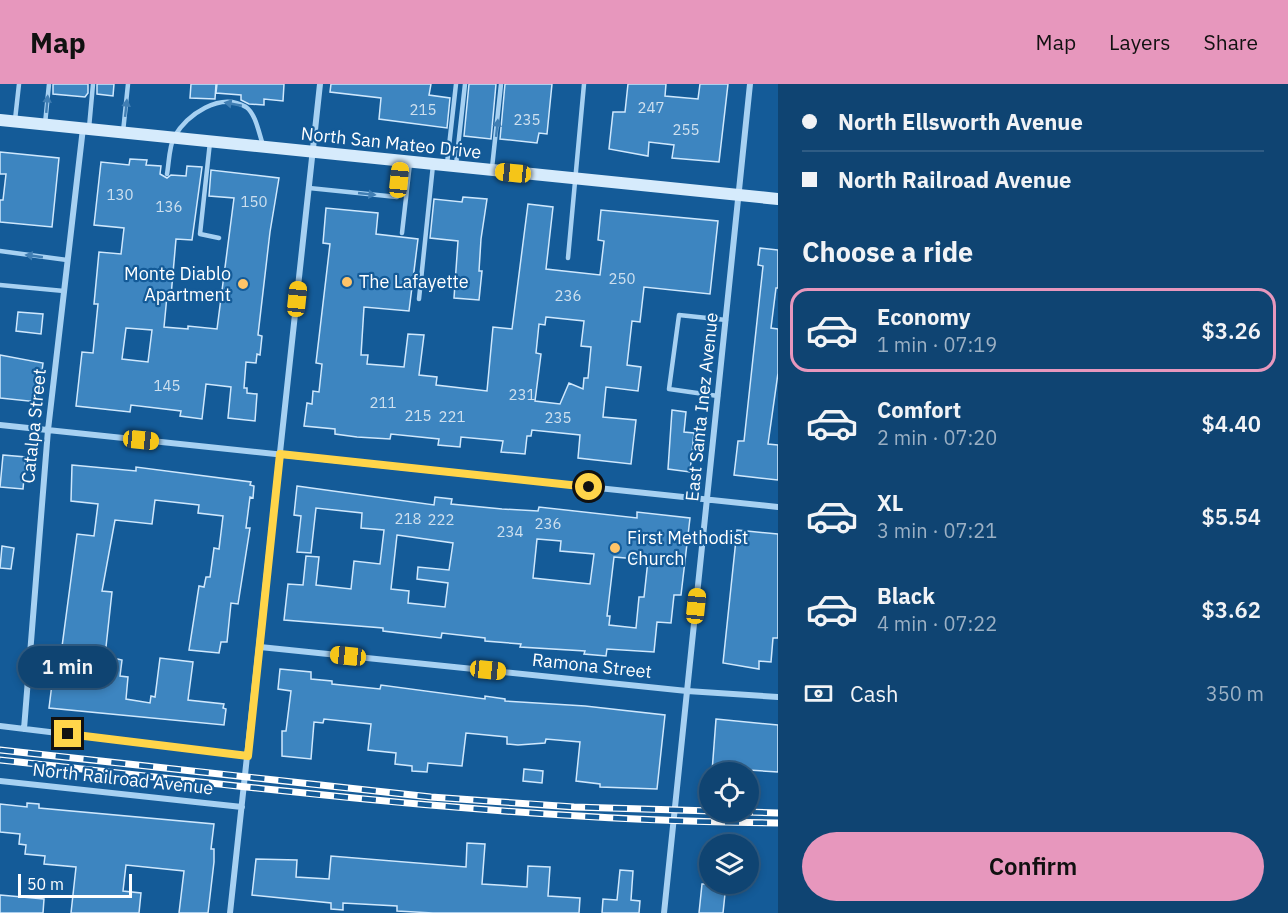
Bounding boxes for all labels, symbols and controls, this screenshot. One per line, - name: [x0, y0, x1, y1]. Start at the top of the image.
- text: Map: [30, 24, 86, 61]
- text: Map: [1036, 28, 1076, 56]
- text: Layers: [1109, 28, 1171, 56]
- text: Share: [1204, 28, 1258, 56]
- one-way arrow: [42, 95, 52, 114]
- one-way arrow: [121, 98, 131, 117]
- house number: 247: [637, 98, 665, 117]
- one-way arrow: [223, 99, 242, 108]
- house number: 215: [409, 100, 437, 119]
- text: North Ellsworth Avenue: [838, 107, 1083, 136]
- house number: 235: [513, 110, 541, 129]
- one-way arrow: [492, 118, 502, 137]
- house number: 255: [672, 120, 700, 139]
- street label: North San Mateo Drive: [300, 122, 483, 163]
- car: [388, 161, 410, 199]
- car: [494, 162, 532, 184]
- text: North Railroad Avenue: [838, 165, 1071, 194]
- house number: 130: [106, 185, 134, 204]
- one-way arrow: [358, 189, 377, 199]
- house number: 150: [240, 192, 268, 211]
- house number: 136: [155, 197, 183, 216]
- text: Choose a ride: [802, 234, 973, 269]
- one-way arrow: [24, 251, 43, 260]
- place label: Monte Diablo Apartment: [124, 262, 231, 306]
- house number: 250: [608, 269, 636, 288]
- place label: The Lafayette: [359, 270, 469, 293]
- marker: The Lafayette: [340, 275, 354, 289]
- marker: Monte Diablo Apartment: [236, 277, 250, 291]
- car: [286, 280, 308, 318]
- house number: 236: [554, 286, 582, 305]
- text: Economy: [877, 302, 971, 331]
- icon: car: [805, 303, 859, 357]
- street label: East Santa Inez Avenue: [680, 311, 723, 502]
- text: $3.26: [1202, 316, 1261, 345]
- text: 1 min · 07:19: [877, 331, 997, 358]
- street label: Catalpa Street: [16, 367, 51, 484]
- house number: 145: [153, 376, 181, 395]
- house number: 231: [508, 385, 536, 404]
- house number: 211: [369, 393, 397, 412]
- text: Comfort: [877, 395, 961, 424]
- icon: car: [805, 396, 859, 450]
- house number: 215: [404, 406, 432, 425]
- house number: 221: [438, 407, 466, 426]
- house number: 235: [544, 408, 572, 427]
- text: $4.40: [1202, 409, 1261, 438]
- text: 2 min · 07:20: [877, 424, 997, 451]
- car: [122, 429, 160, 451]
- route start: [575, 473, 602, 500]
- text: XL: [877, 488, 903, 517]
- icon: car: [805, 489, 859, 543]
- text: $5.54: [1202, 502, 1261, 531]
- house number: 218: [394, 509, 422, 528]
- house number: 222: [427, 510, 455, 529]
- house number: 236: [534, 514, 562, 533]
- text: 3 min · 07:21: [877, 517, 997, 544]
- house number: 234: [496, 522, 524, 541]
- place label: First Methodist Church: [627, 526, 748, 570]
- marker: First Methodist Church: [608, 541, 622, 555]
- text: Black: [877, 581, 935, 610]
- icon: car: [805, 582, 859, 636]
- car: [685, 587, 707, 625]
- text: $3.62: [1202, 595, 1261, 624]
- text: 4 min · 07:22: [877, 610, 997, 637]
- car: [329, 645, 367, 667]
- callout: 1 min: [19, 647, 118, 689]
- street label: Ramona Street: [531, 648, 653, 683]
- text: 1 min: [42, 653, 93, 680]
- car: [469, 659, 507, 681]
- icon: cash: [802, 677, 835, 710]
- text: Cash: [850, 679, 899, 708]
- text: 350 m: [1206, 680, 1264, 707]
- route end: [54, 720, 81, 747]
- street label: North Railroad Avenue: [32, 758, 215, 799]
- map controls: [699, 762, 759, 894]
- button: locate: [699, 762, 759, 822]
- button: Confirm: [802, 832, 1264, 901]
- button: layers: [699, 834, 759, 894]
- scale bar: [18, 871, 132, 898]
- text: 50 m: [27, 874, 64, 894]

